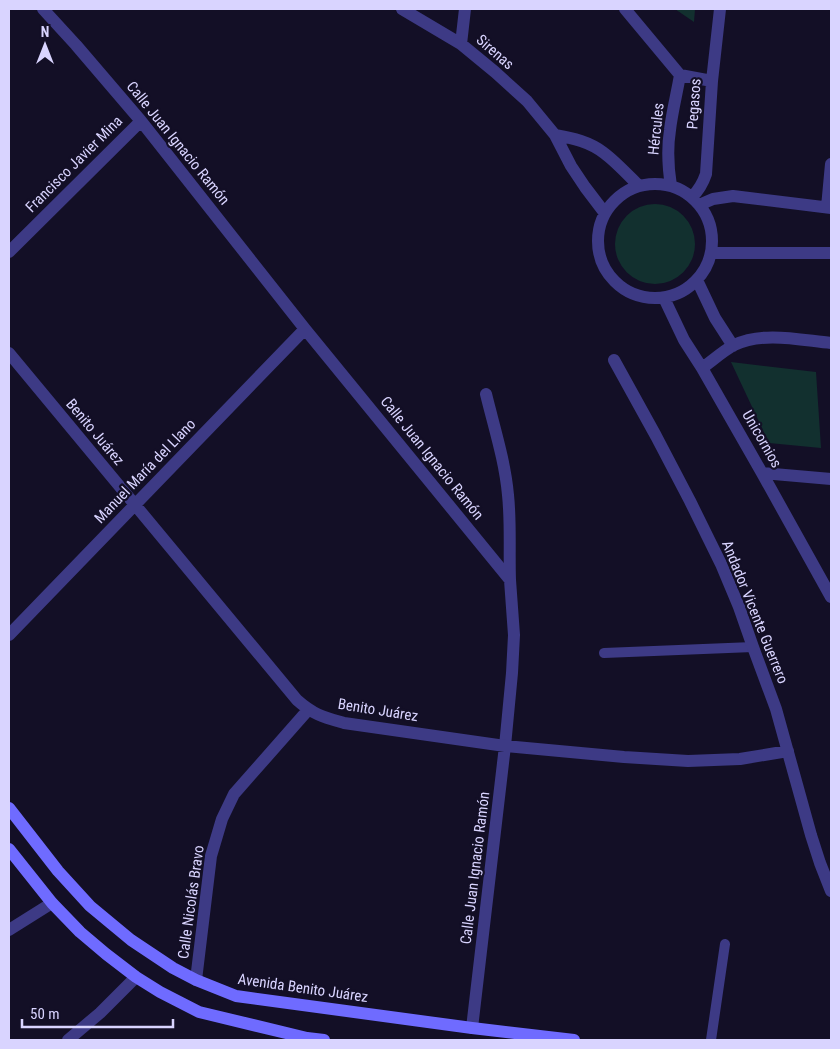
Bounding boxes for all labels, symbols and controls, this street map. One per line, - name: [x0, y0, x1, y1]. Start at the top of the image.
- north arrow: [20, 20, 70, 70]
- text: N: [41, 24, 49, 40]
- street label: Sirenas: [472, 31, 518, 73]
- street label: Calle Juan Ignacio Ramón: [123, 78, 233, 208]
- street label: Pegasos: [683, 78, 705, 130]
- street label: Hércules: [644, 102, 668, 156]
- street label: Francisco Javier Mina: [22, 112, 126, 216]
- street label: Calle Juan Ignacio Ramón: [377, 393, 487, 523]
- street label: Benito Juárez: [62, 395, 128, 469]
- street label: Unicornios: [738, 407, 786, 471]
- street label: Manuel María del Llano: [91, 415, 199, 527]
- street label: Andador Vicente Guerrero: [718, 538, 792, 686]
- street label: Benito Juárez: [337, 695, 419, 725]
- street label: Calle Juan Ignacio Ramón: [457, 791, 493, 945]
- street label: Calle Nicolás Bravo: [174, 844, 208, 960]
- street label: Avenida Benito Juárez: [237, 970, 369, 1006]
- scale bar: [22, 996, 174, 1028]
- text: 50 m: [30, 1005, 60, 1023]

